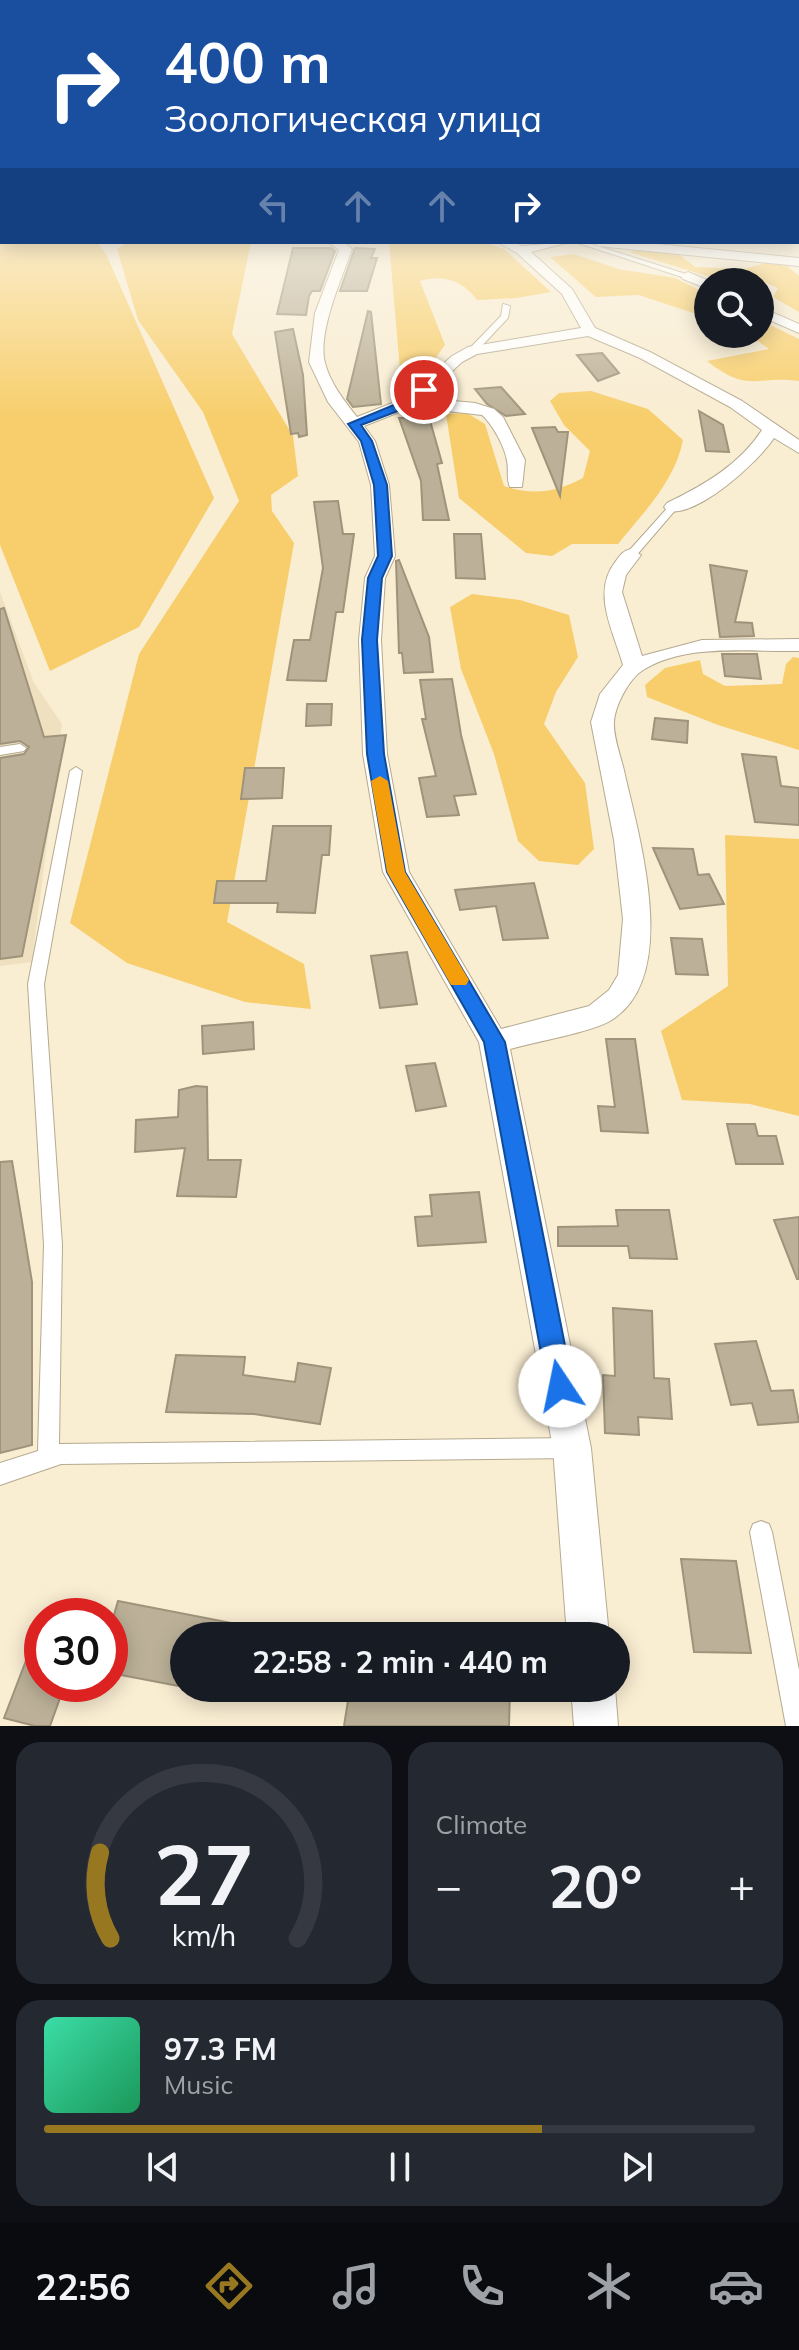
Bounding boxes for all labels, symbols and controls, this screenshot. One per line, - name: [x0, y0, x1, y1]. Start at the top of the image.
- text: 400 m: [164, 27, 331, 97]
- icon: right: [32, 32, 136, 136]
- text: Зоологическая улица: [164, 96, 542, 141]
- icon: left: [252, 184, 296, 228]
- icon: ahead: [336, 184, 380, 228]
- icon: ahead: [420, 184, 464, 228]
- icon: right: [504, 184, 548, 228]
- map controls: [694, 268, 774, 348]
- button: search: [694, 268, 774, 348]
- pin: [390, 356, 458, 424]
- icon: arrive: [402, 368, 446, 412]
- position arrow: [518, 1344, 602, 1428]
- speed limit sign: 30: [24, 1598, 128, 1702]
- text: 22:58 · 2 min · 440 m: [252, 1643, 548, 1681]
- text: Climate: [436, 1808, 527, 1841]
- text: 27: [154, 1821, 254, 1926]
- text: 20°: [548, 1848, 643, 1923]
- text: −: [436, 1858, 462, 1913]
- text: +: [729, 1858, 755, 1913]
- text: km/h: [171, 1917, 236, 1953]
- text: 97.3 FM: [164, 2030, 277, 2068]
- text: Music: [164, 2068, 233, 2101]
- icon: previous: [141, 2145, 185, 2189]
- icon: pause: [378, 2145, 422, 2189]
- icon: next: [615, 2145, 659, 2189]
- icon: directions: [201, 2258, 257, 2314]
- icon: music: [328, 2258, 384, 2314]
- icon: phone: [454, 2258, 510, 2314]
- icon: climate: [581, 2258, 637, 2314]
- icon: car: [708, 2258, 764, 2314]
- text: 22:56: [35, 2264, 131, 2309]

